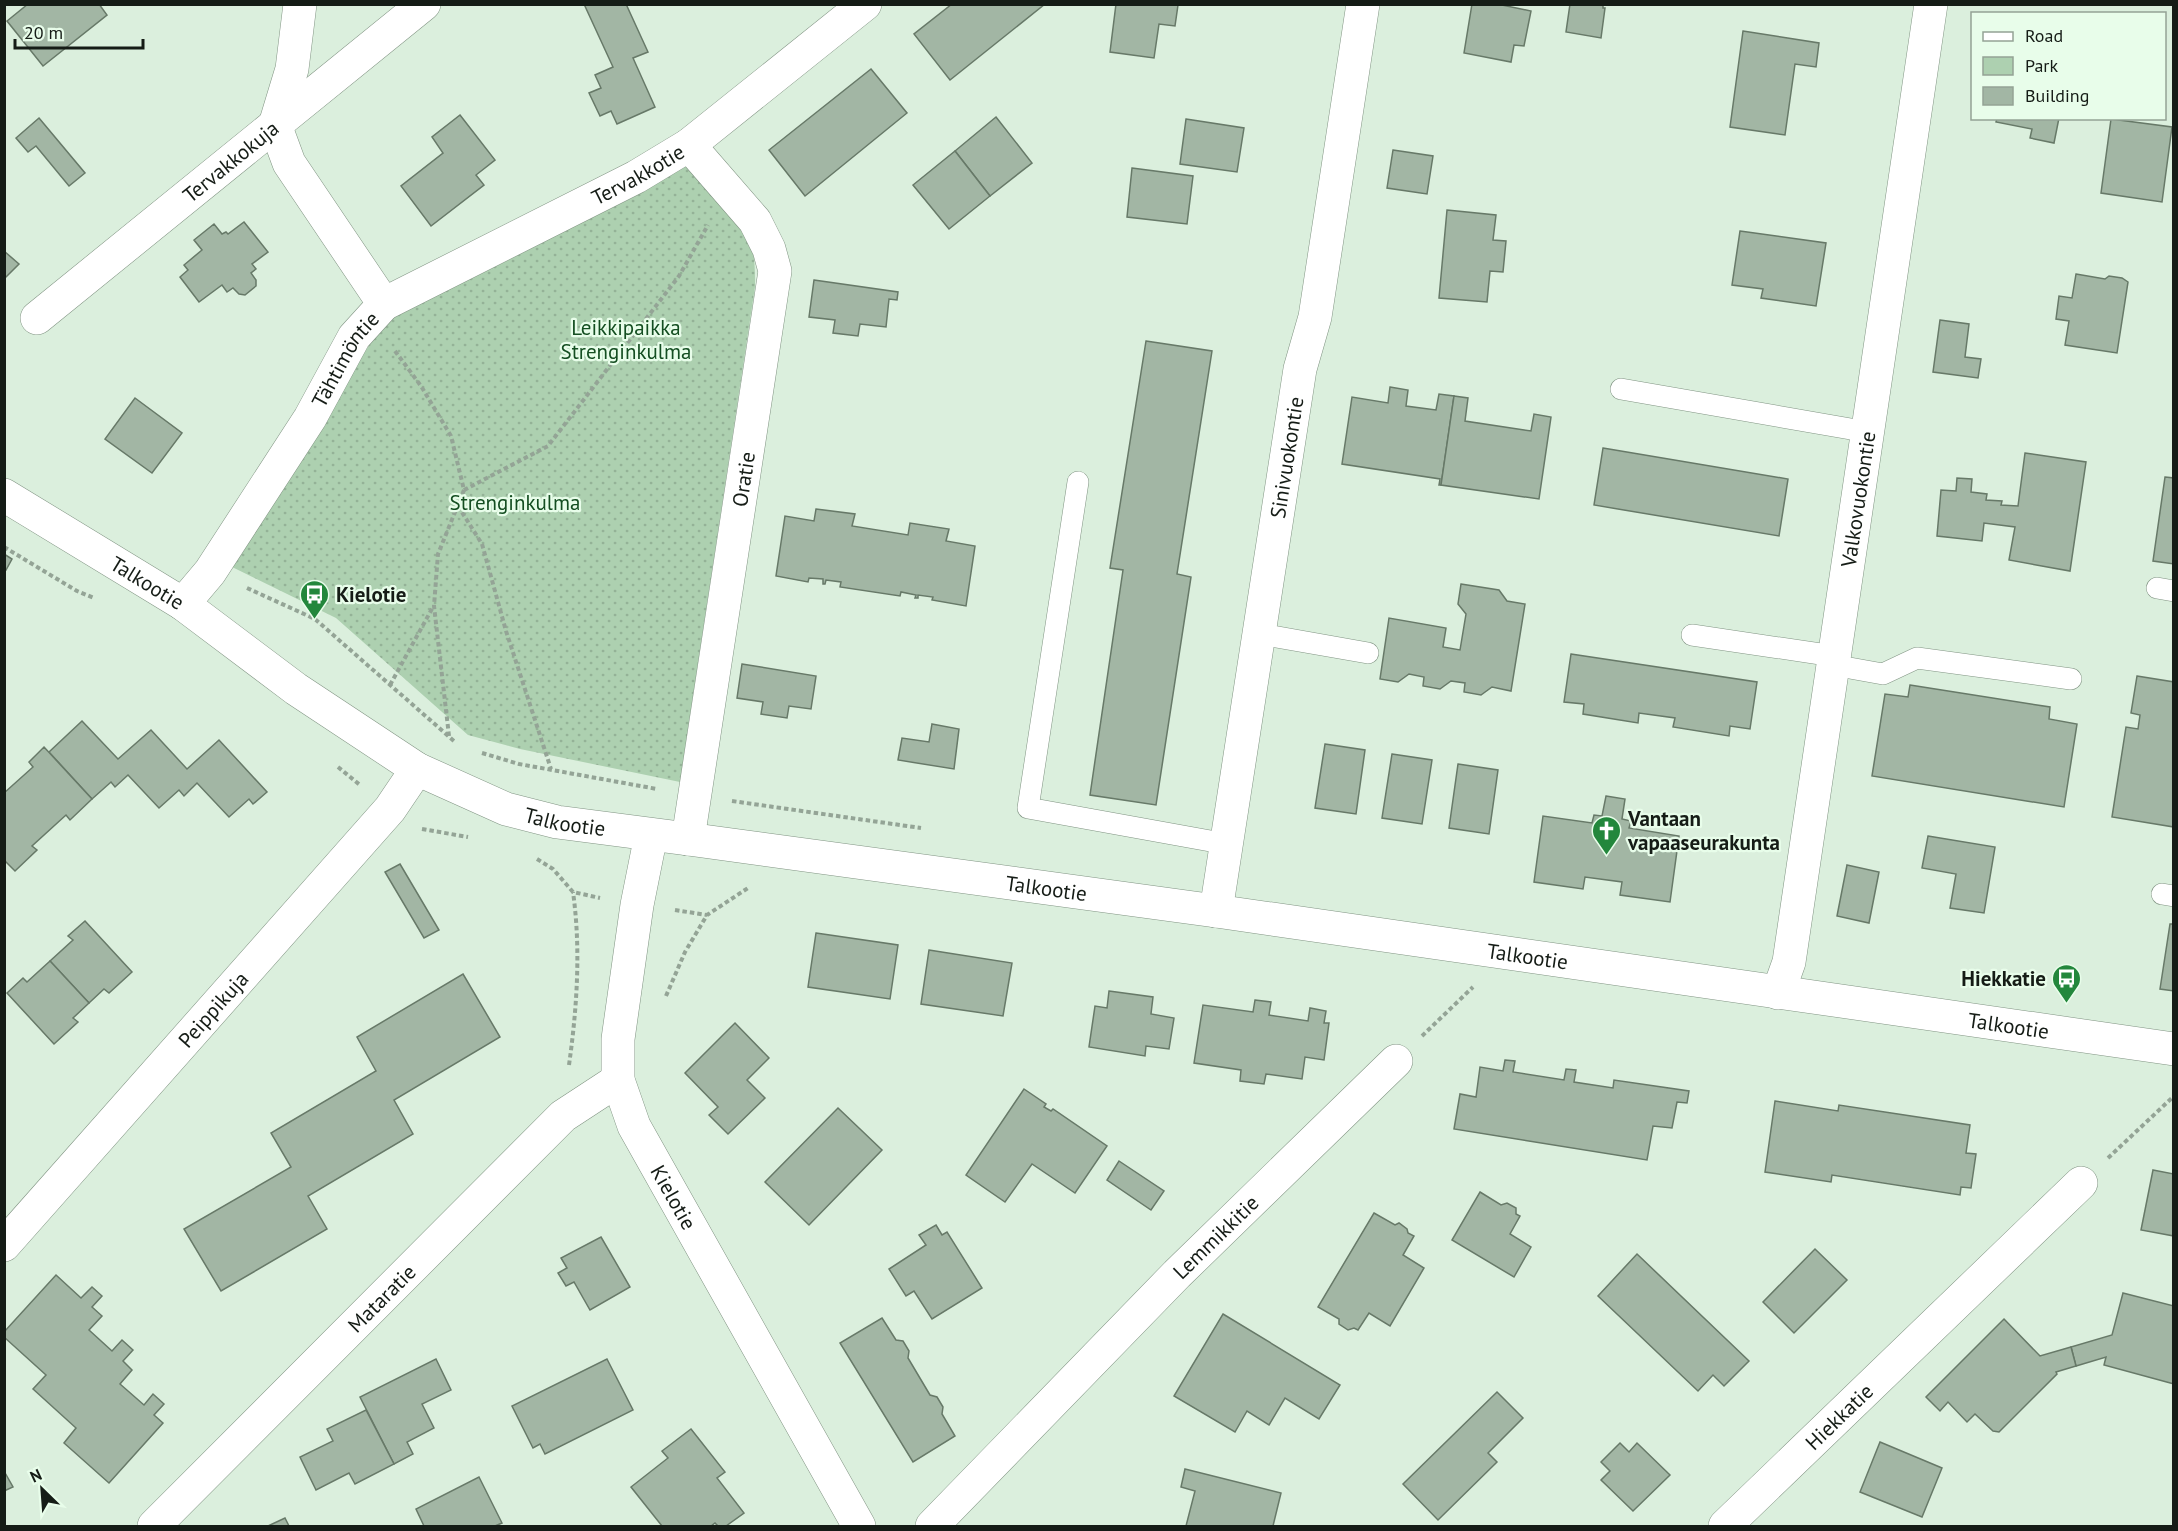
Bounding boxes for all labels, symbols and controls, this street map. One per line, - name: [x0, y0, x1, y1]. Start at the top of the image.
- scale bar: [15, 12, 142, 50]
- legend: [1971, 12, 2166, 120]
- text: 20 m: [24, 21, 63, 44]
- text: Road: [2025, 24, 2063, 47]
- text: Park: [2025, 54, 2058, 77]
- text: Building: [2025, 84, 2089, 107]
- street label: Tervakkokuja: [177, 114, 284, 208]
- street label: Tervakkotie: [587, 138, 689, 211]
- street label: Tähtimöntie: [305, 305, 384, 412]
- park label: Leikkipaikka Strenginkulma: [561, 314, 691, 365]
- street label: Sinivuokontie: [1264, 395, 1309, 520]
- street label: Valkovuokontie: [1834, 429, 1881, 570]
- street label: Oratie: [726, 450, 761, 509]
- park label: Strenginkulma: [450, 489, 580, 516]
- street label: Talkootie: [106, 550, 189, 615]
- bus stop icon: Kielotie: [299, 578, 331, 620]
- place label: Kielotie: [336, 581, 406, 608]
- street label: Talkootie: [522, 801, 607, 842]
- place label: Vantaan vapaaseurakunta: [1627, 805, 1780, 856]
- church icon: Vantaan vapaaseurakunta: [1591, 814, 1623, 856]
- street label: Talkootie: [1004, 869, 1089, 907]
- street label: Talkootie: [1485, 937, 1570, 975]
- bus stop icon: Hiekkatie: [2051, 962, 2083, 1004]
- street label: Peippikuja: [172, 965, 254, 1053]
- place label: Hiekkatie: [1961, 965, 2046, 992]
- street label: Talkootie: [1966, 1006, 2051, 1044]
- street label: Kielotie: [645, 1160, 703, 1234]
- street label: Lemmikkitie: [1167, 1189, 1264, 1284]
- street label: Mataratie: [342, 1258, 421, 1338]
- street label: Hiekkatie: [1799, 1377, 1879, 1455]
- north arrow: [12, 1459, 72, 1519]
- text: N: [27, 1464, 45, 1487]

